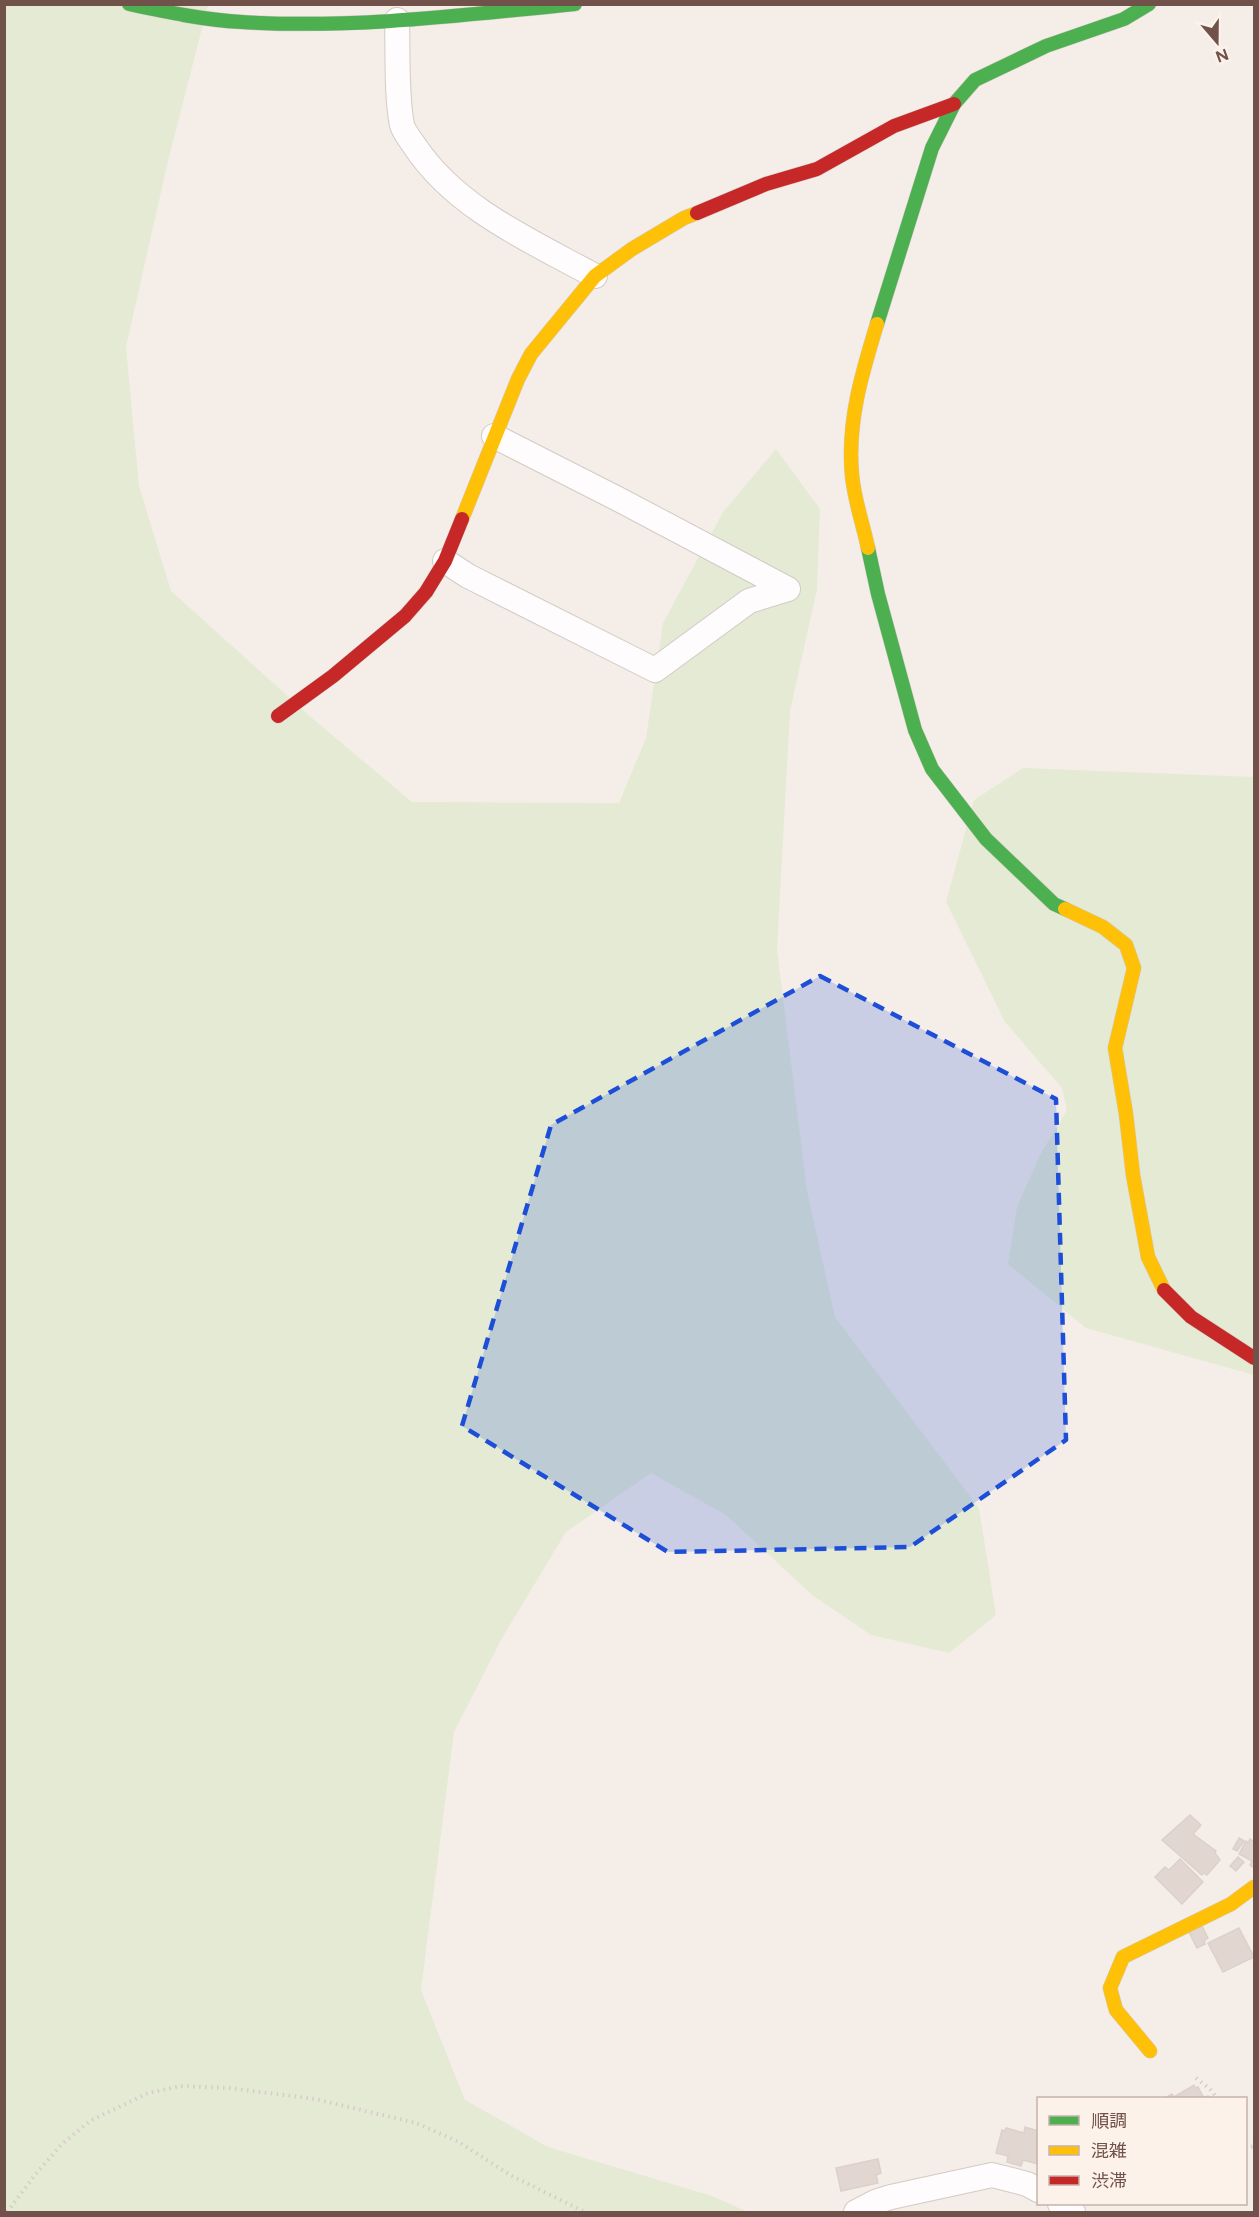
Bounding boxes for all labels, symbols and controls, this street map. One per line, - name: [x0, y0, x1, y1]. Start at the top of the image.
- north arrow: [1187, 12, 1247, 72]
- text: N: [1213, 45, 1231, 67]
- legend: [1037, 2097, 1247, 2205]
- text: 順調: [1091, 2110, 1127, 2132]
- text: 混雑: [1091, 2140, 1127, 2162]
- text: 渋滞: [1091, 2170, 1127, 2192]

